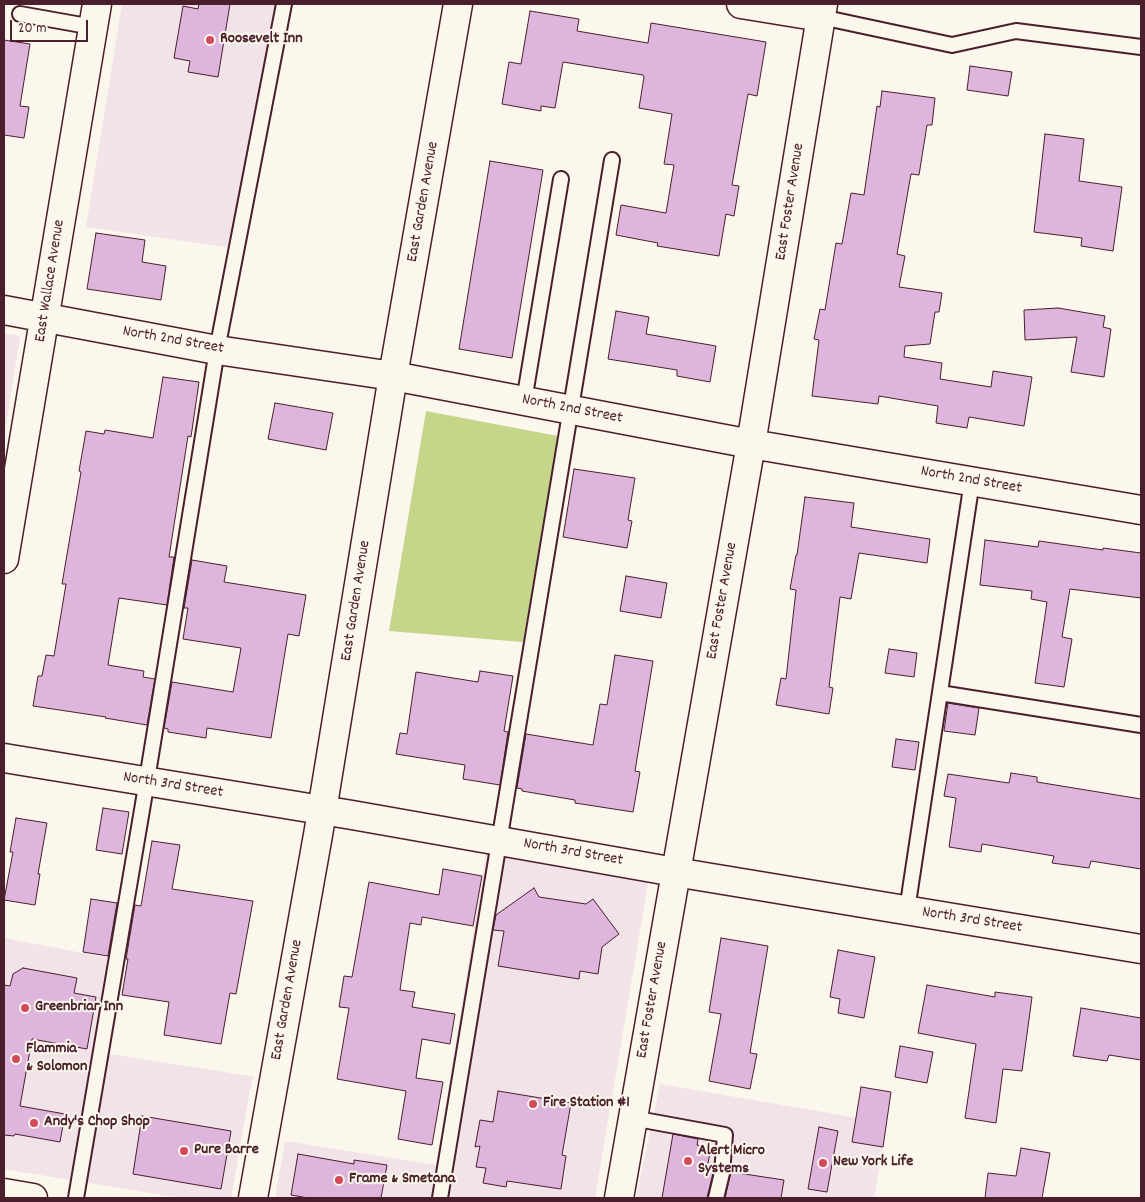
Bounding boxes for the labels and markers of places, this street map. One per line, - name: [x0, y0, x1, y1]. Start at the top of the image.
- place label: Roosevelt Inn: [220, 30, 303, 50]
- marker: Roosevelt Inn: [204, 34, 216, 46]
- place label: Greenbriar Inn: [35, 998, 123, 1018]
- marker: Greenbriar Inn: [19, 1002, 31, 1014]
- place label: Flammia & Solomon: [26, 1040, 87, 1078]
- marker: Flammia & Solomon: [10, 1053, 22, 1065]
- place label: Fire Station #1: [543, 1094, 630, 1114]
- marker: Fire Station #1: [527, 1098, 539, 1110]
- place label: Andy's Chop Shop: [44, 1113, 150, 1133]
- marker: Andy's Chop Shop: [28, 1117, 40, 1129]
- place label: Pure Barre: [194, 1141, 259, 1161]
- place label: Alert Micro Systems: [698, 1142, 765, 1180]
- marker: Pure Barre: [178, 1145, 190, 1157]
- place label: New York Life: [833, 1153, 913, 1173]
- marker: Alert Micro Systems: [682, 1155, 694, 1167]
- marker: New York Life: [817, 1157, 829, 1169]
- place label: Frame & Smetana: [349, 1170, 455, 1190]
- marker: Frame & Smetana: [333, 1174, 345, 1186]

